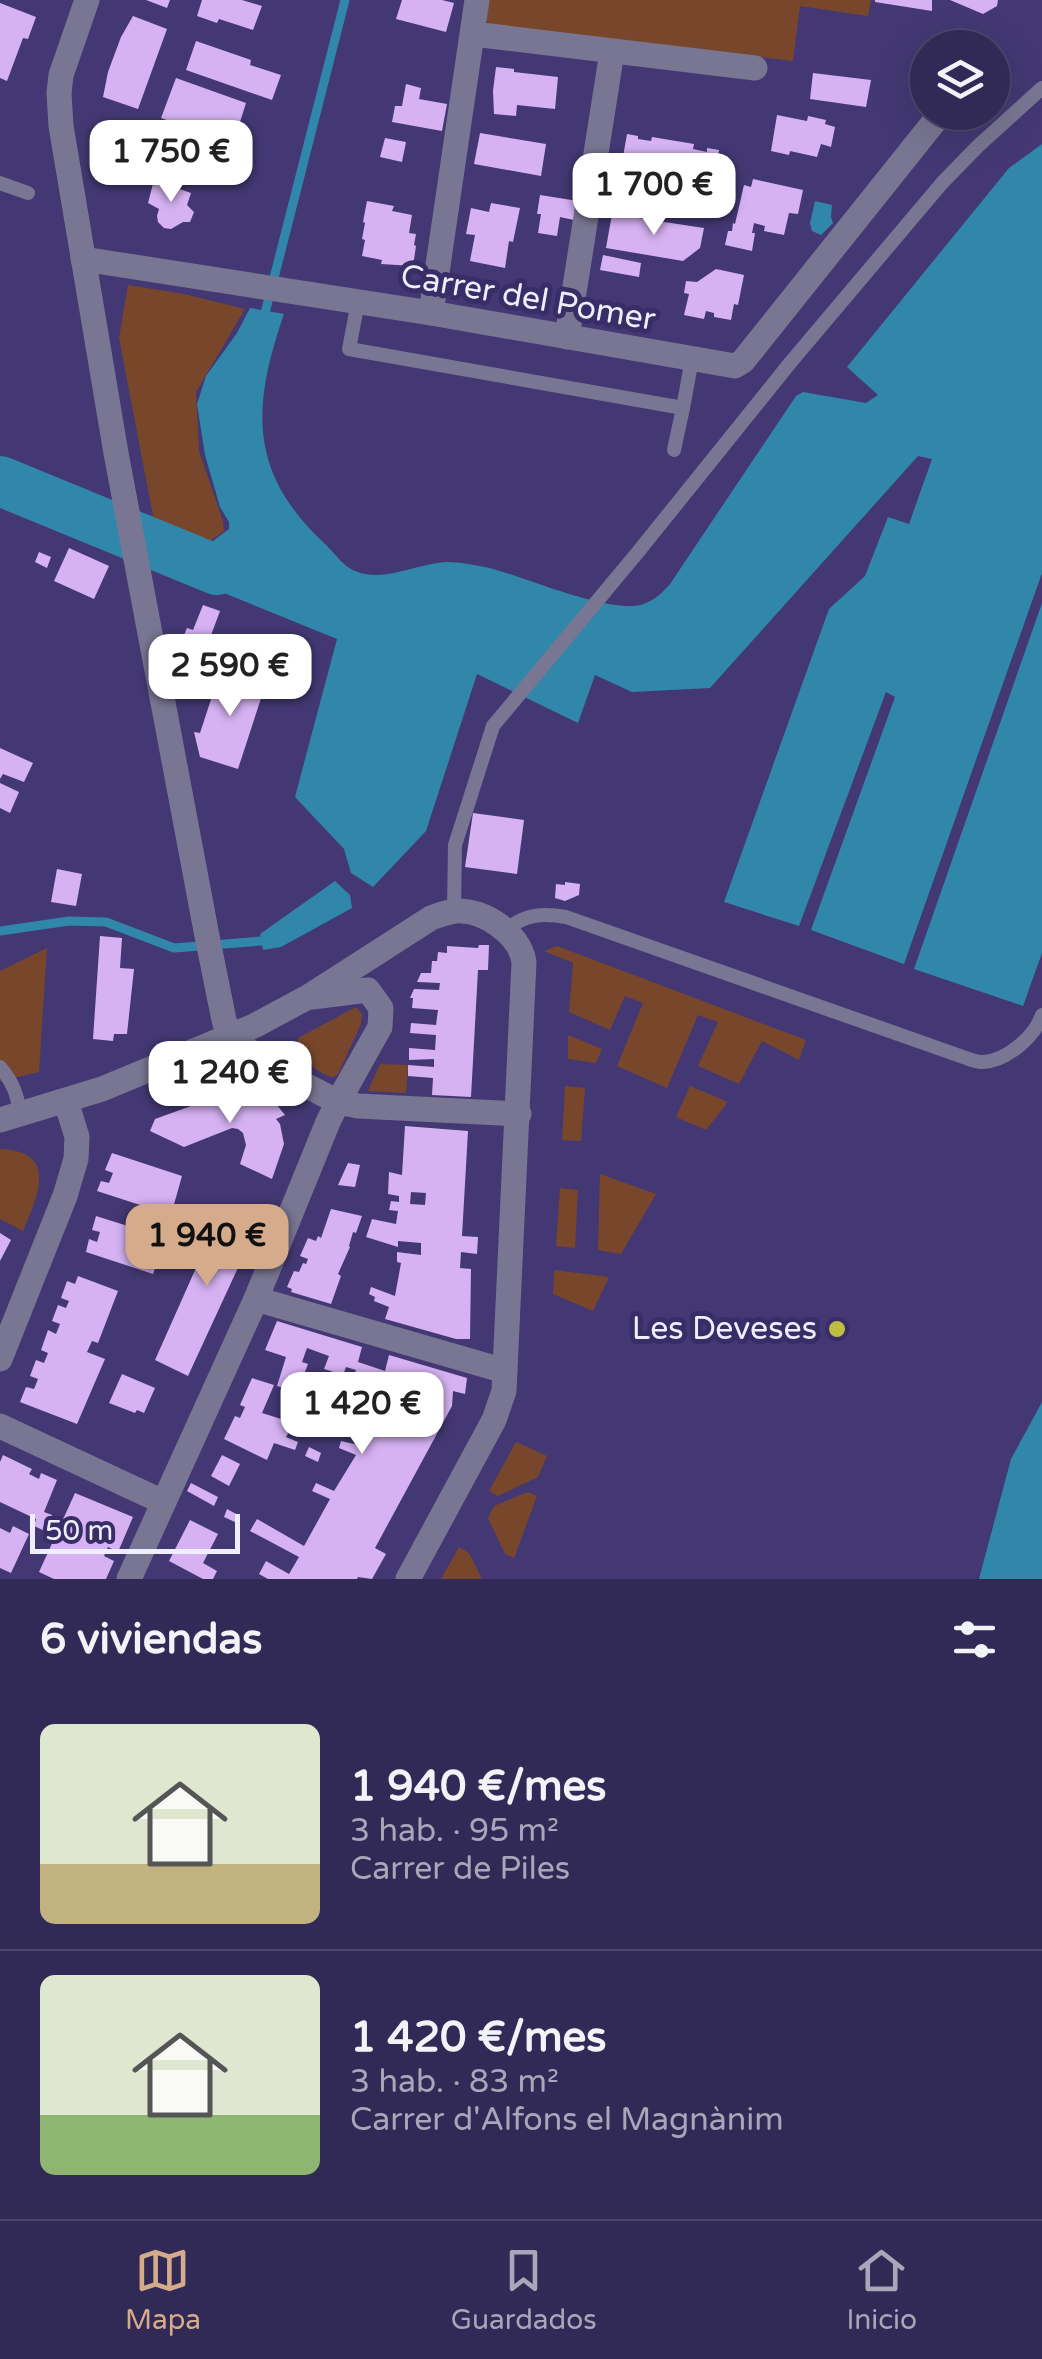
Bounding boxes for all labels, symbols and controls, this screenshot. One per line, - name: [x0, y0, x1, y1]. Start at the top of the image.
- map controls: [910, 30, 1010, 130]
- button: layers: [910, 30, 1010, 130]
- pin: 1 750 €: [79, 120, 263, 205]
- text: 1 750 €: [112, 133, 230, 171]
- pin: 1 700 €: [562, 153, 746, 238]
- text: 1 700 €: [595, 166, 713, 204]
- street label: Carrer del Pomer: [398, 257, 659, 339]
- pin: 2 590 €: [138, 634, 322, 719]
- text: 2 590 €: [171, 647, 289, 685]
- pin: 1 240 €: [138, 1041, 322, 1126]
- text: 1 240 €: [171, 1054, 289, 1092]
- pin: 1 940 €: [115, 1204, 299, 1289]
- text: 1 940 €: [148, 1217, 266, 1255]
- place label: Les Deveses: [632, 1310, 817, 1348]
- marker: Les Deveses: [826, 1318, 848, 1340]
- pin: 1 420 €: [270, 1372, 454, 1457]
- text: 1 420 €: [303, 1385, 421, 1423]
- scale bar: [30, 1509, 240, 1554]
- text: 50 m: [45, 1514, 113, 1548]
- icon: filters: [947, 1612, 1002, 1667]
- text: 6 viviendas: [40, 1614, 262, 1665]
- text: 1 940 €/mes: [350, 1761, 606, 1812]
- icon: home: [120, 1764, 240, 1884]
- text: 3 hab. · 95 m²: [350, 1812, 559, 1850]
- text: Carrer de Piles: [350, 1850, 570, 1888]
- text: 1 420 €/mes: [350, 2012, 606, 2063]
- icon: home: [120, 2015, 240, 2135]
- text: 3 hab. · 83 m²: [350, 2063, 559, 2101]
- text: Carrer d'Alfons el Magnànim: [350, 2101, 784, 2139]
- tab: Mapa: [125, 2243, 201, 2337]
- tab: Guardados: [451, 2243, 597, 2337]
- tab: Inicio: [846, 2243, 917, 2337]

